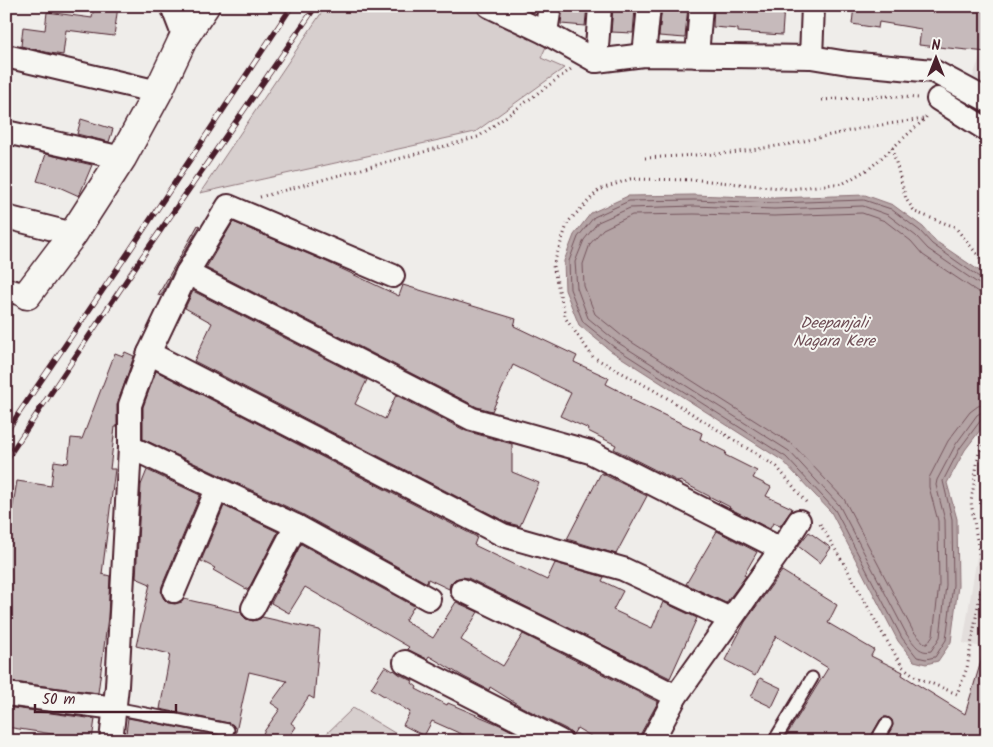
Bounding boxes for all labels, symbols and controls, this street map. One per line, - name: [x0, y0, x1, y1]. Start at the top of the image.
- north arrow: [910, 32, 960, 82]
- text: N: [932, 35, 941, 57]
- water label: Deepanjali Nagara Kere: [793, 311, 877, 354]
- scale bar: [35, 682, 176, 714]
- text: 50 m: [42, 688, 76, 712]

